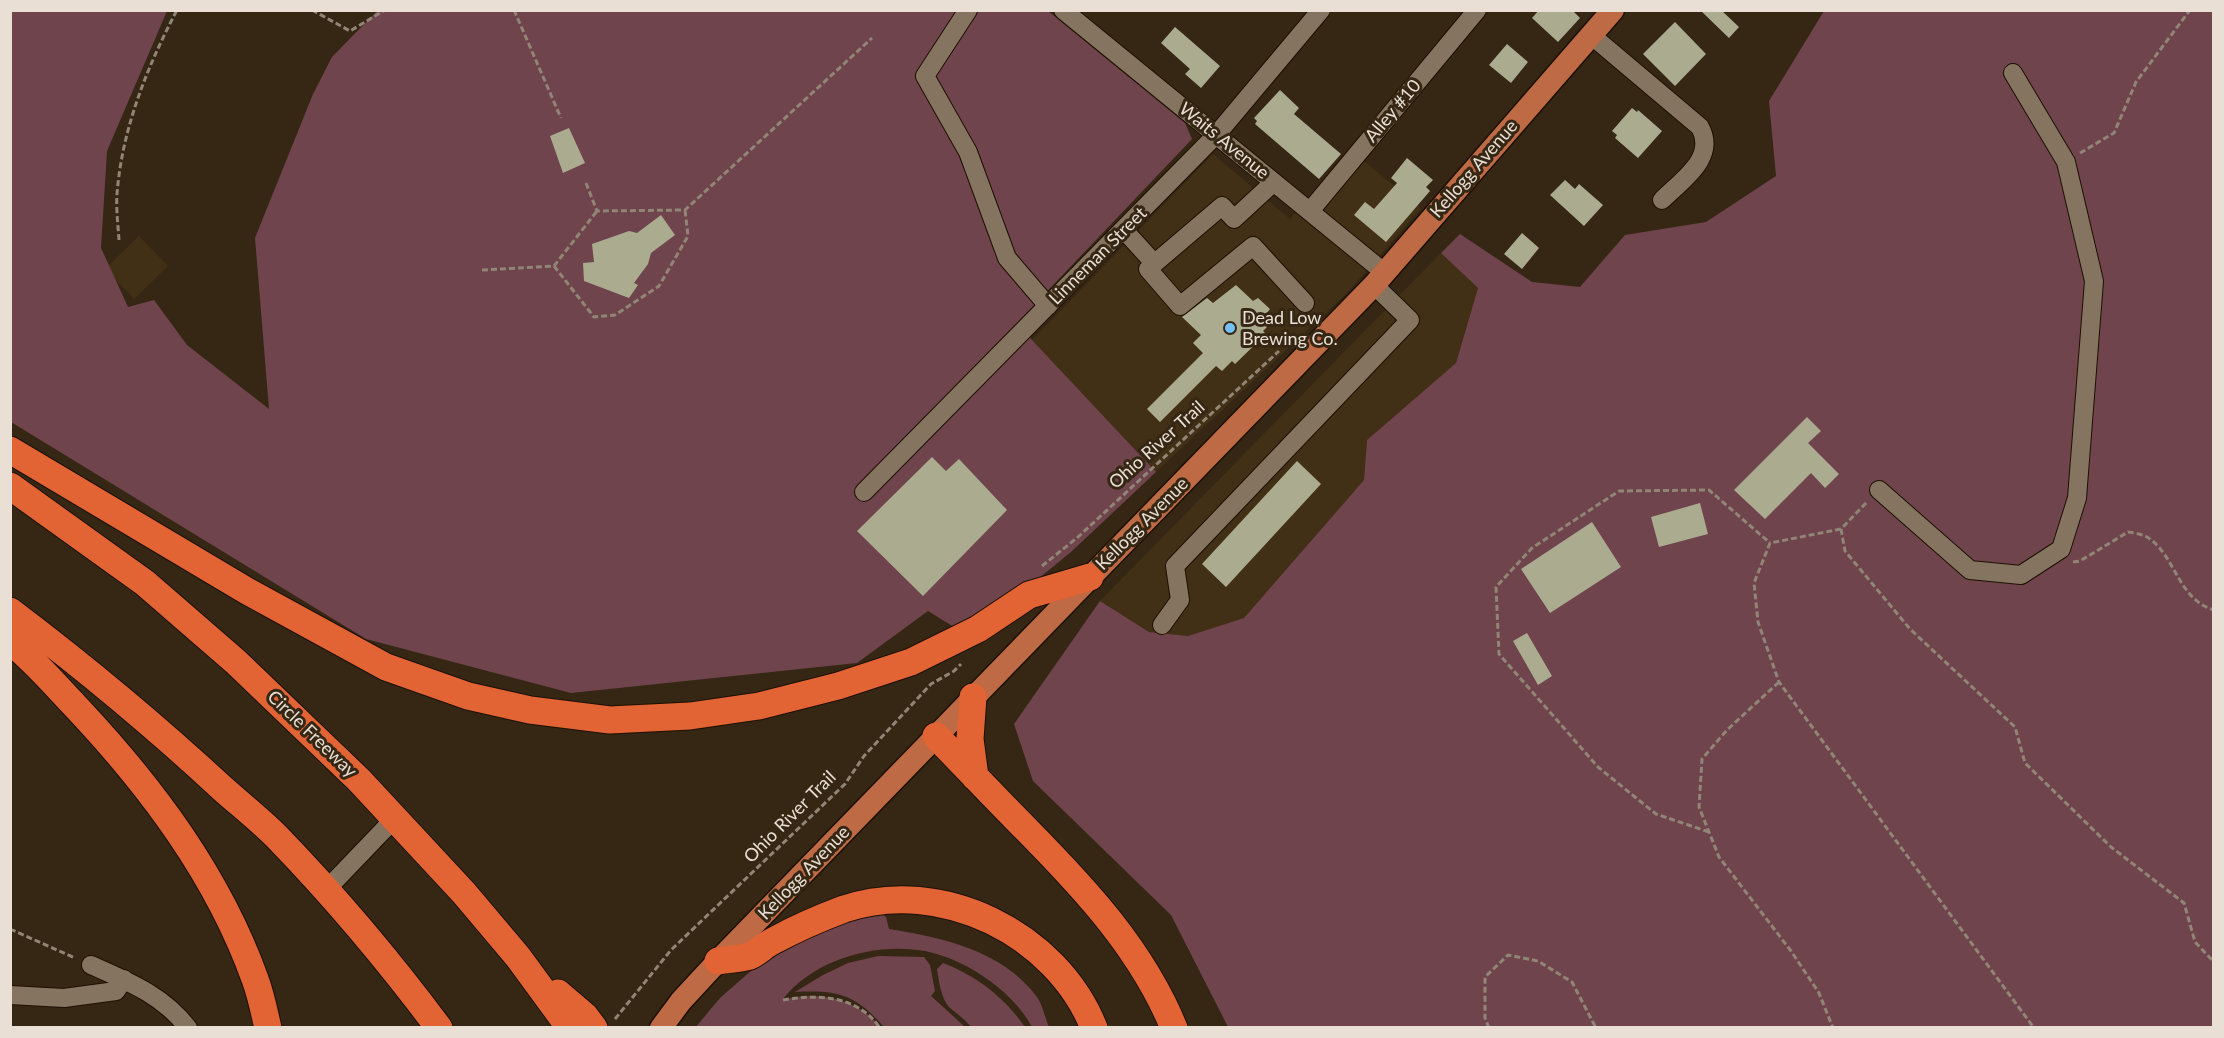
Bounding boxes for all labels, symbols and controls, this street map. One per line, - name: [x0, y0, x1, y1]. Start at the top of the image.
- street label: Alley #10: [1361, 75, 1425, 147]
- street label: Waits Avenue: [1175, 98, 1273, 184]
- street label: Kellogg Avenue: [1426, 116, 1522, 222]
- street label: Linneman Street: [1045, 203, 1151, 309]
- place label: Dead Low Brewing Co.: [1242, 307, 1338, 350]
- marker: Dead Low Brewing Co.: [1223, 321, 1237, 335]
- street label: Ohio River Trail: [1105, 396, 1209, 494]
- street label: Kellogg Avenue: [1091, 473, 1193, 575]
- street label: Circle Freeway: [263, 686, 361, 782]
- street label: Ohio River Trail: [740, 767, 840, 867]
- street label: Kellogg Avenue: [754, 822, 854, 924]

